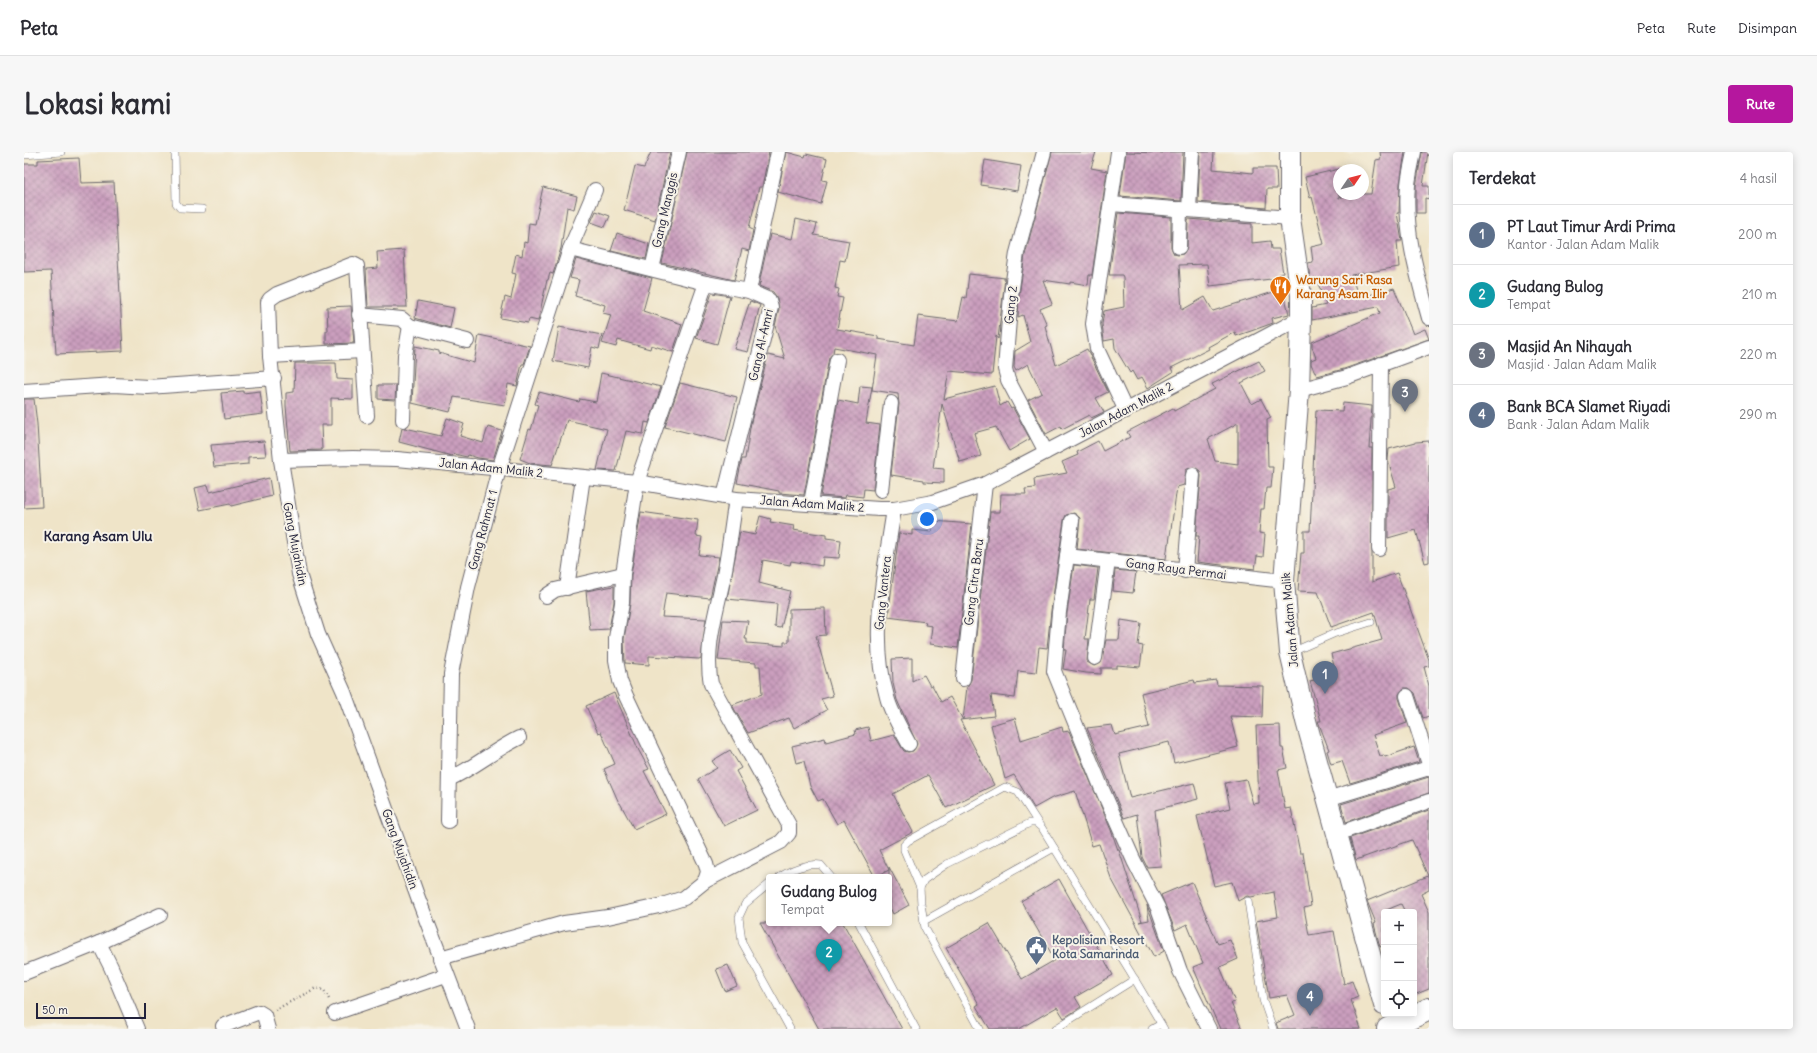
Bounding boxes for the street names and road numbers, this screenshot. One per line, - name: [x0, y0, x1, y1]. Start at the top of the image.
- street label: Gang Manggis: [649, 171, 680, 249]
- street label: Gang 2: [1001, 285, 1020, 325]
- street label: Gang Al-Amri: [745, 307, 776, 382]
- street label: Jalan Adam Malik 2: [1076, 378, 1176, 441]
- street label: Jalan Adam Malik 2: [438, 455, 544, 480]
- street label: Gang Rahmat 1: [465, 488, 500, 572]
- street label: Jalan Adam Malik 2: [759, 492, 865, 515]
- street label: Gang Mujahidin: [280, 501, 311, 587]
- street label: Gang Citra Baru: [961, 537, 986, 626]
- street label: Gang Vantera: [871, 555, 894, 631]
- street label: Gang Raya Permai: [1125, 555, 1227, 582]
- street label: Jalan Adam Malik: [1278, 572, 1301, 668]
- street label: Gang Mujahidin: [379, 807, 422, 891]

